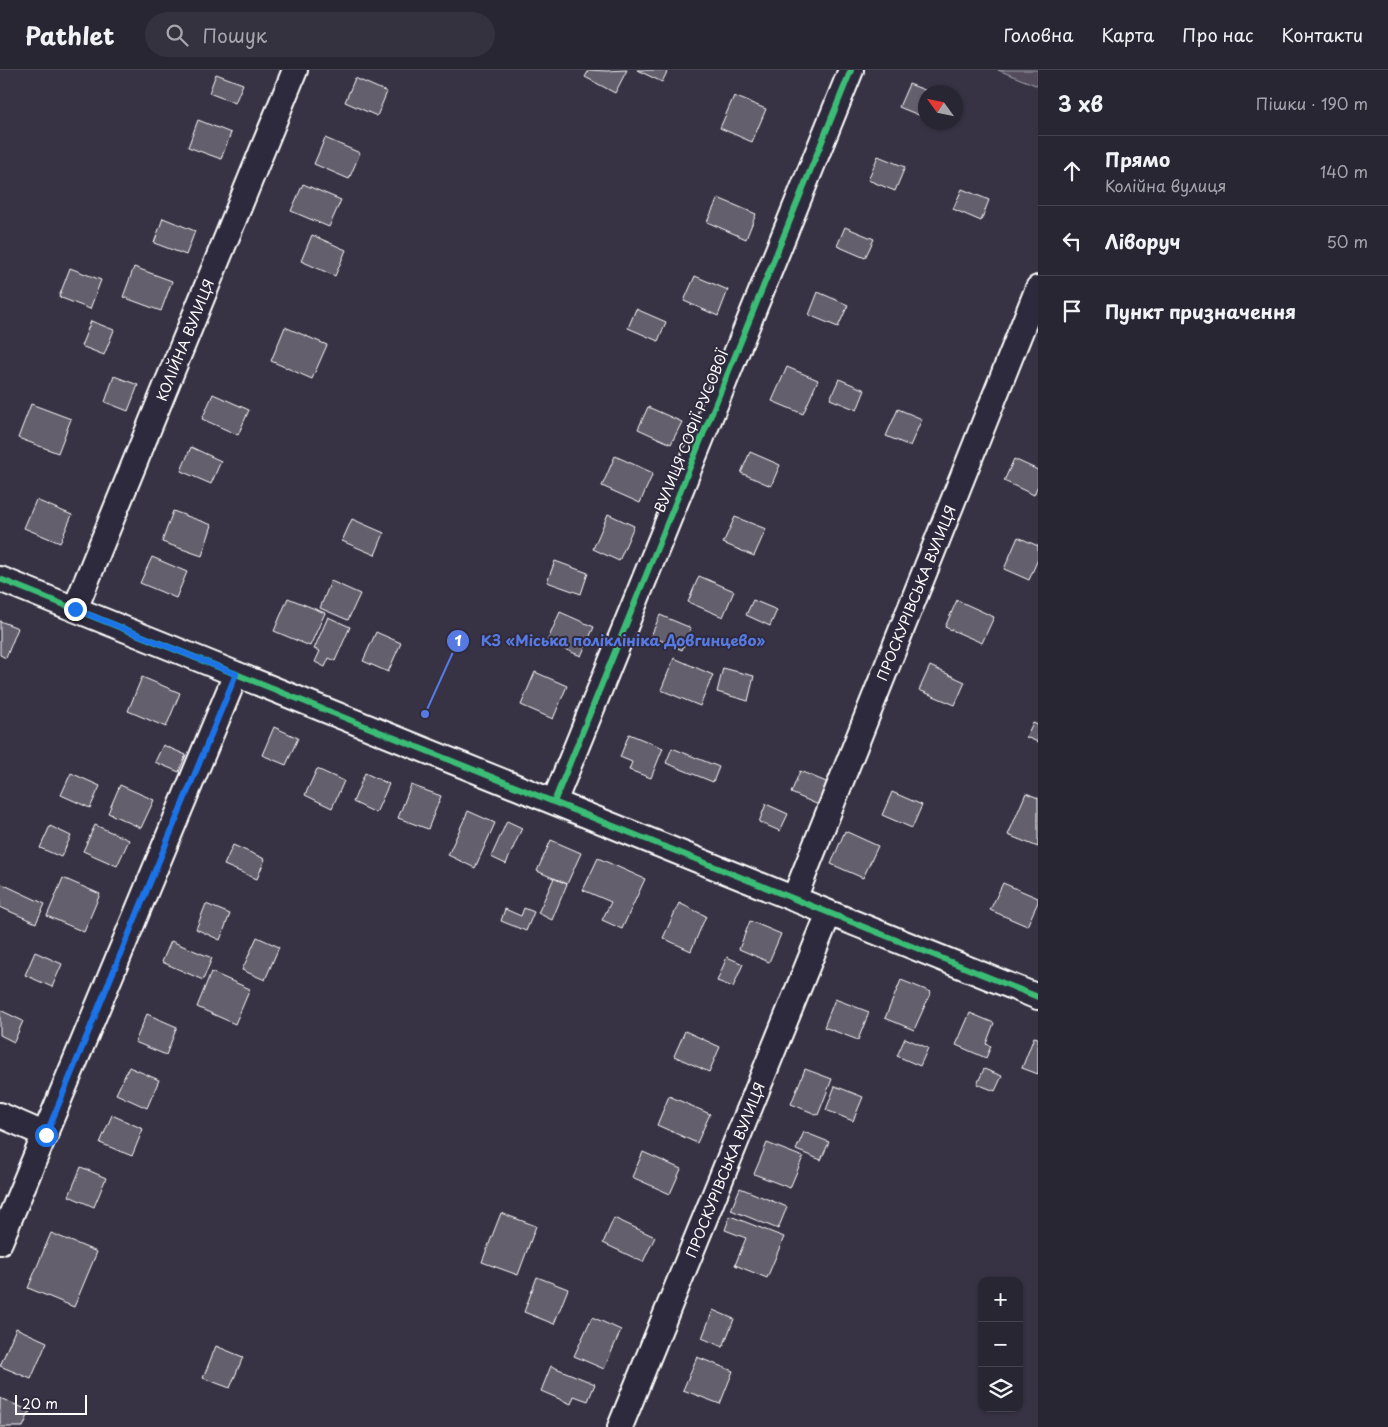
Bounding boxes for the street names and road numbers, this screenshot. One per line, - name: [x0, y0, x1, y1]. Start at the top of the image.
- street label: КОЛІЙНА ВУЛИЦЯ: [151, 276, 219, 404]
- street label: ВУЛИЦЯ СОФІЇ РУСОВОЇ: [649, 346, 733, 515]
- street label: ПРОСКУРІВСЬКА ВУЛИЦЯ: [871, 502, 961, 684]
- street label: ПРОСКУРІВСЬКА ВУЛИЦЯ: [680, 1079, 770, 1261]

